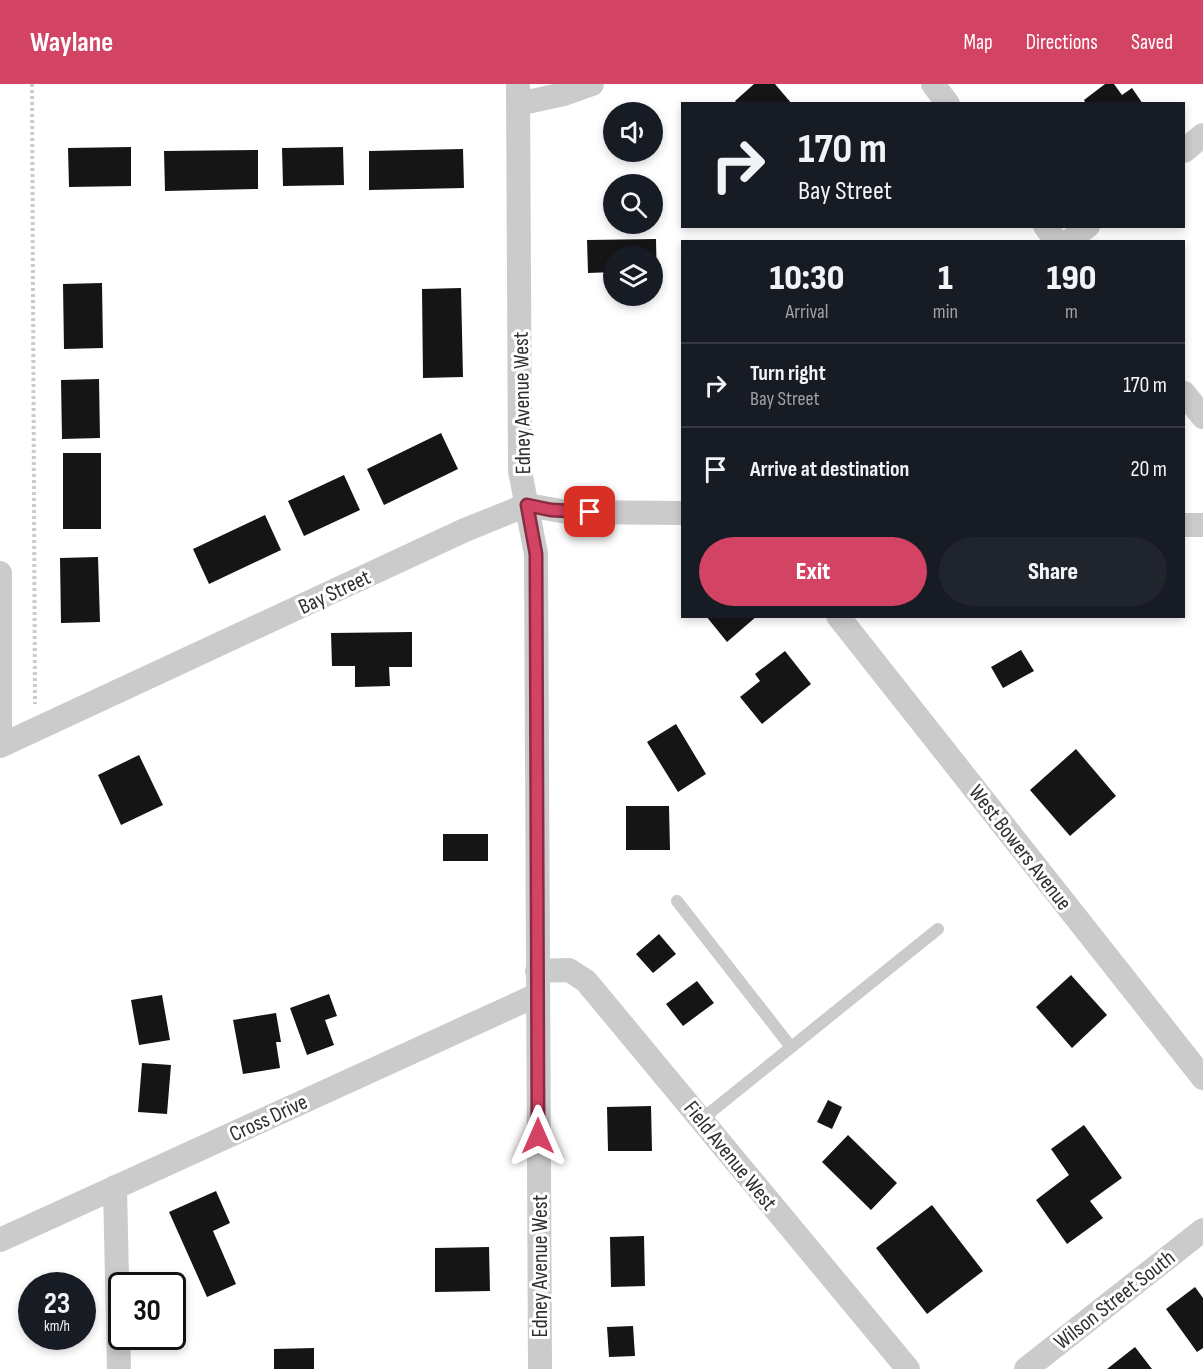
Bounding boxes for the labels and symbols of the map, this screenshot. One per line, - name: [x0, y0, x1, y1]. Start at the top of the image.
- street label: Edney Avenue West: [508, 331, 537, 475]
- pin: [564, 486, 615, 537]
- street label: Bay Street: [294, 564, 375, 621]
- street label: West Bowers Avenue: [962, 780, 1077, 916]
- street label: Cross Drive: [225, 1089, 312, 1148]
- street label: Field Avenue West: [677, 1096, 782, 1216]
- position arrow: [506, 1104, 570, 1168]
- street label: Edney Avenue West: [527, 1194, 554, 1337]
- street label: Wilson Street South: [1049, 1245, 1181, 1356]
- speed limit sign: 30: [108, 1272, 186, 1350]

